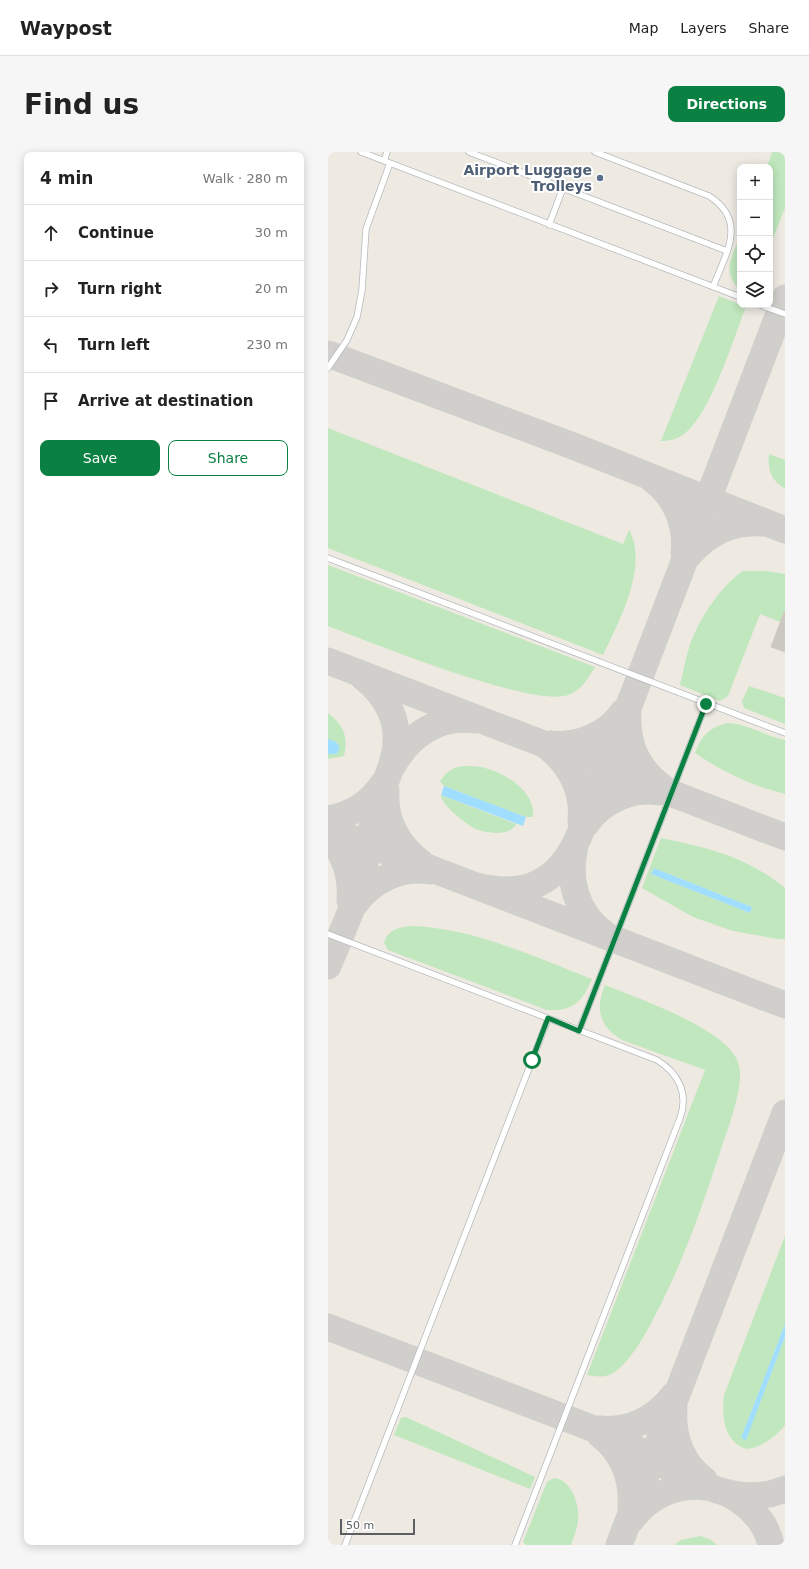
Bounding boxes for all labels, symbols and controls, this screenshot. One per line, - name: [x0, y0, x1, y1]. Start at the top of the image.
- text: Waypost: [20, 17, 112, 39]
- text: Map: [629, 20, 658, 36]
- text: Layers: [680, 20, 727, 36]
- text: Share: [749, 20, 789, 36]
- button: Directions: [668, 86, 785, 122]
- text: Find us: [24, 88, 139, 121]
- place label: Airport Luggage Trolleys: [463, 162, 592, 194]
- map controls: [737, 164, 773, 308]
- button: +: [737, 164, 773, 200]
- text: 4 min: [40, 168, 93, 188]
- text: Walk · 280 m: [203, 171, 288, 186]
- marker: Airport Luggage Trolleys: [595, 173, 605, 183]
- button: −: [737, 200, 773, 236]
- icon: ahead: [40, 222, 62, 244]
- text: Continue: [78, 224, 154, 242]
- text: 30 m: [255, 225, 288, 240]
- button: locate: [737, 236, 773, 272]
- button: layers: [737, 272, 773, 308]
- icon: right: [40, 278, 62, 300]
- text: Turn right: [78, 280, 162, 298]
- text: 20 m: [255, 281, 288, 296]
- icon: left: [40, 334, 62, 356]
- text: Turn left: [78, 336, 150, 354]
- text: 230 m: [246, 337, 288, 352]
- icon: arrive: [40, 390, 62, 412]
- text: Arrive at destination: [78, 392, 253, 410]
- button: Save: [40, 440, 160, 476]
- button: Share: [168, 440, 288, 476]
- route end: [697, 695, 715, 713]
- route start: [523, 1051, 541, 1069]
- scale bar: [340, 1517, 415, 1536]
- text: 50 m: [346, 1519, 374, 1532]

